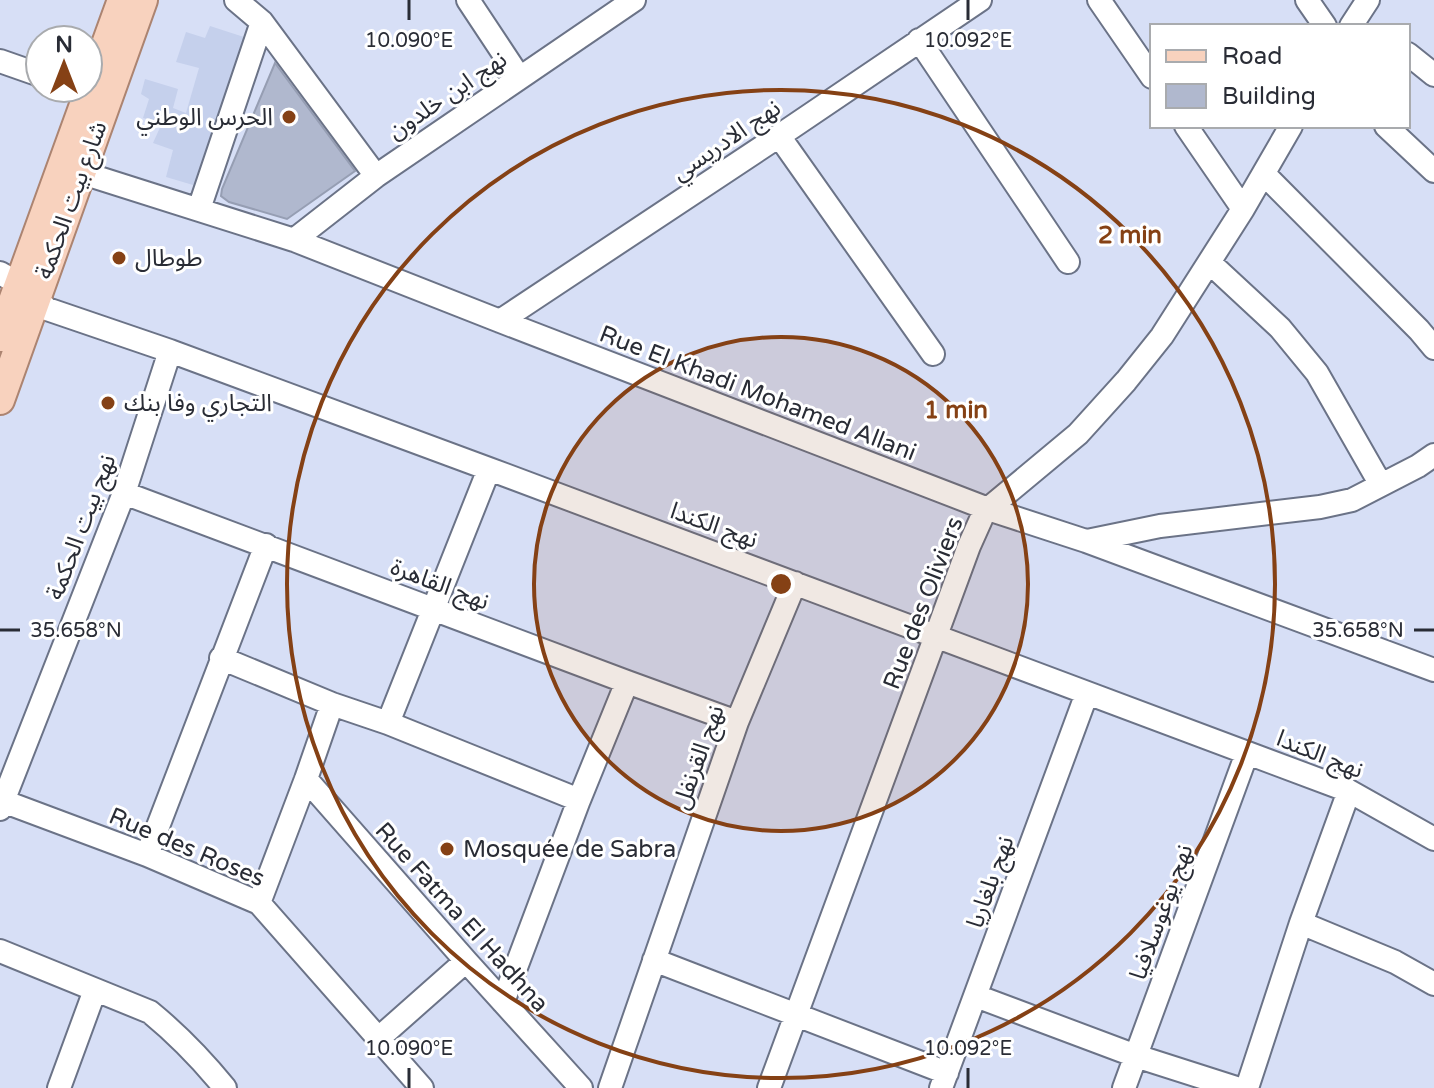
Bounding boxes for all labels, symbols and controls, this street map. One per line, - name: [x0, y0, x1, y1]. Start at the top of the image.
- north arrow: [24, 24, 104, 104]
- legend: [1150, 24, 1410, 128]
- text: 10.090°E: [365, 29, 453, 53]
- text: 10.092°E: [924, 29, 1012, 53]
- text: N: [55, 32, 73, 58]
- text: Road: [1222, 42, 1282, 71]
- street label: نهج ابن خلدون: [382, 45, 514, 148]
- text: Building: [1222, 82, 1316, 111]
- street label: نهج الادريسي: [666, 93, 788, 190]
- place label: الحرس الوطني: [136, 103, 273, 136]
- marker: الحرس الوطني: [280, 108, 298, 126]
- street label: شارع بيت الحكمة: [29, 117, 115, 284]
- text: 2 min: [1098, 221, 1162, 250]
- place label: طوطال: [135, 244, 203, 273]
- marker: طوطال: [110, 249, 128, 267]
- street label: Rue El Khadi Mohamed Allani: [595, 320, 920, 467]
- place label: التجاري وفا بنك: [124, 389, 272, 422]
- marker: التجاري وفا بنك: [99, 394, 117, 412]
- text: 1 min: [924, 396, 988, 425]
- street label: نهج بيت الحكمة: [40, 450, 124, 605]
- street label: نهج الكندا: [665, 496, 762, 557]
- street label: Rue des Oliviers: [877, 513, 970, 693]
- street label: نهج القاهرة: [386, 552, 493, 618]
- centre of rings: [767, 570, 795, 598]
- text: 35.658°N: [30, 619, 122, 643]
- text: 35.658°N: [1312, 619, 1404, 643]
- street label: نهج القرنفل: [666, 701, 733, 814]
- street label: نهج الكندا: [1271, 724, 1368, 787]
- street label: Rue des Roses: [105, 802, 269, 893]
- street label: Rue Fatma El Hadhna: [369, 816, 555, 1018]
- street label: نهج بلغاريا: [960, 832, 1022, 933]
- place label: Mosquée de Sabra: [463, 835, 676, 864]
- marker: Mosquée de Sabra: [438, 840, 456, 858]
- street label: نهج يوغوسلافيا: [1124, 840, 1201, 985]
- text: 10.090°E: [365, 1037, 453, 1061]
- text: 10.092°E: [924, 1037, 1012, 1061]

